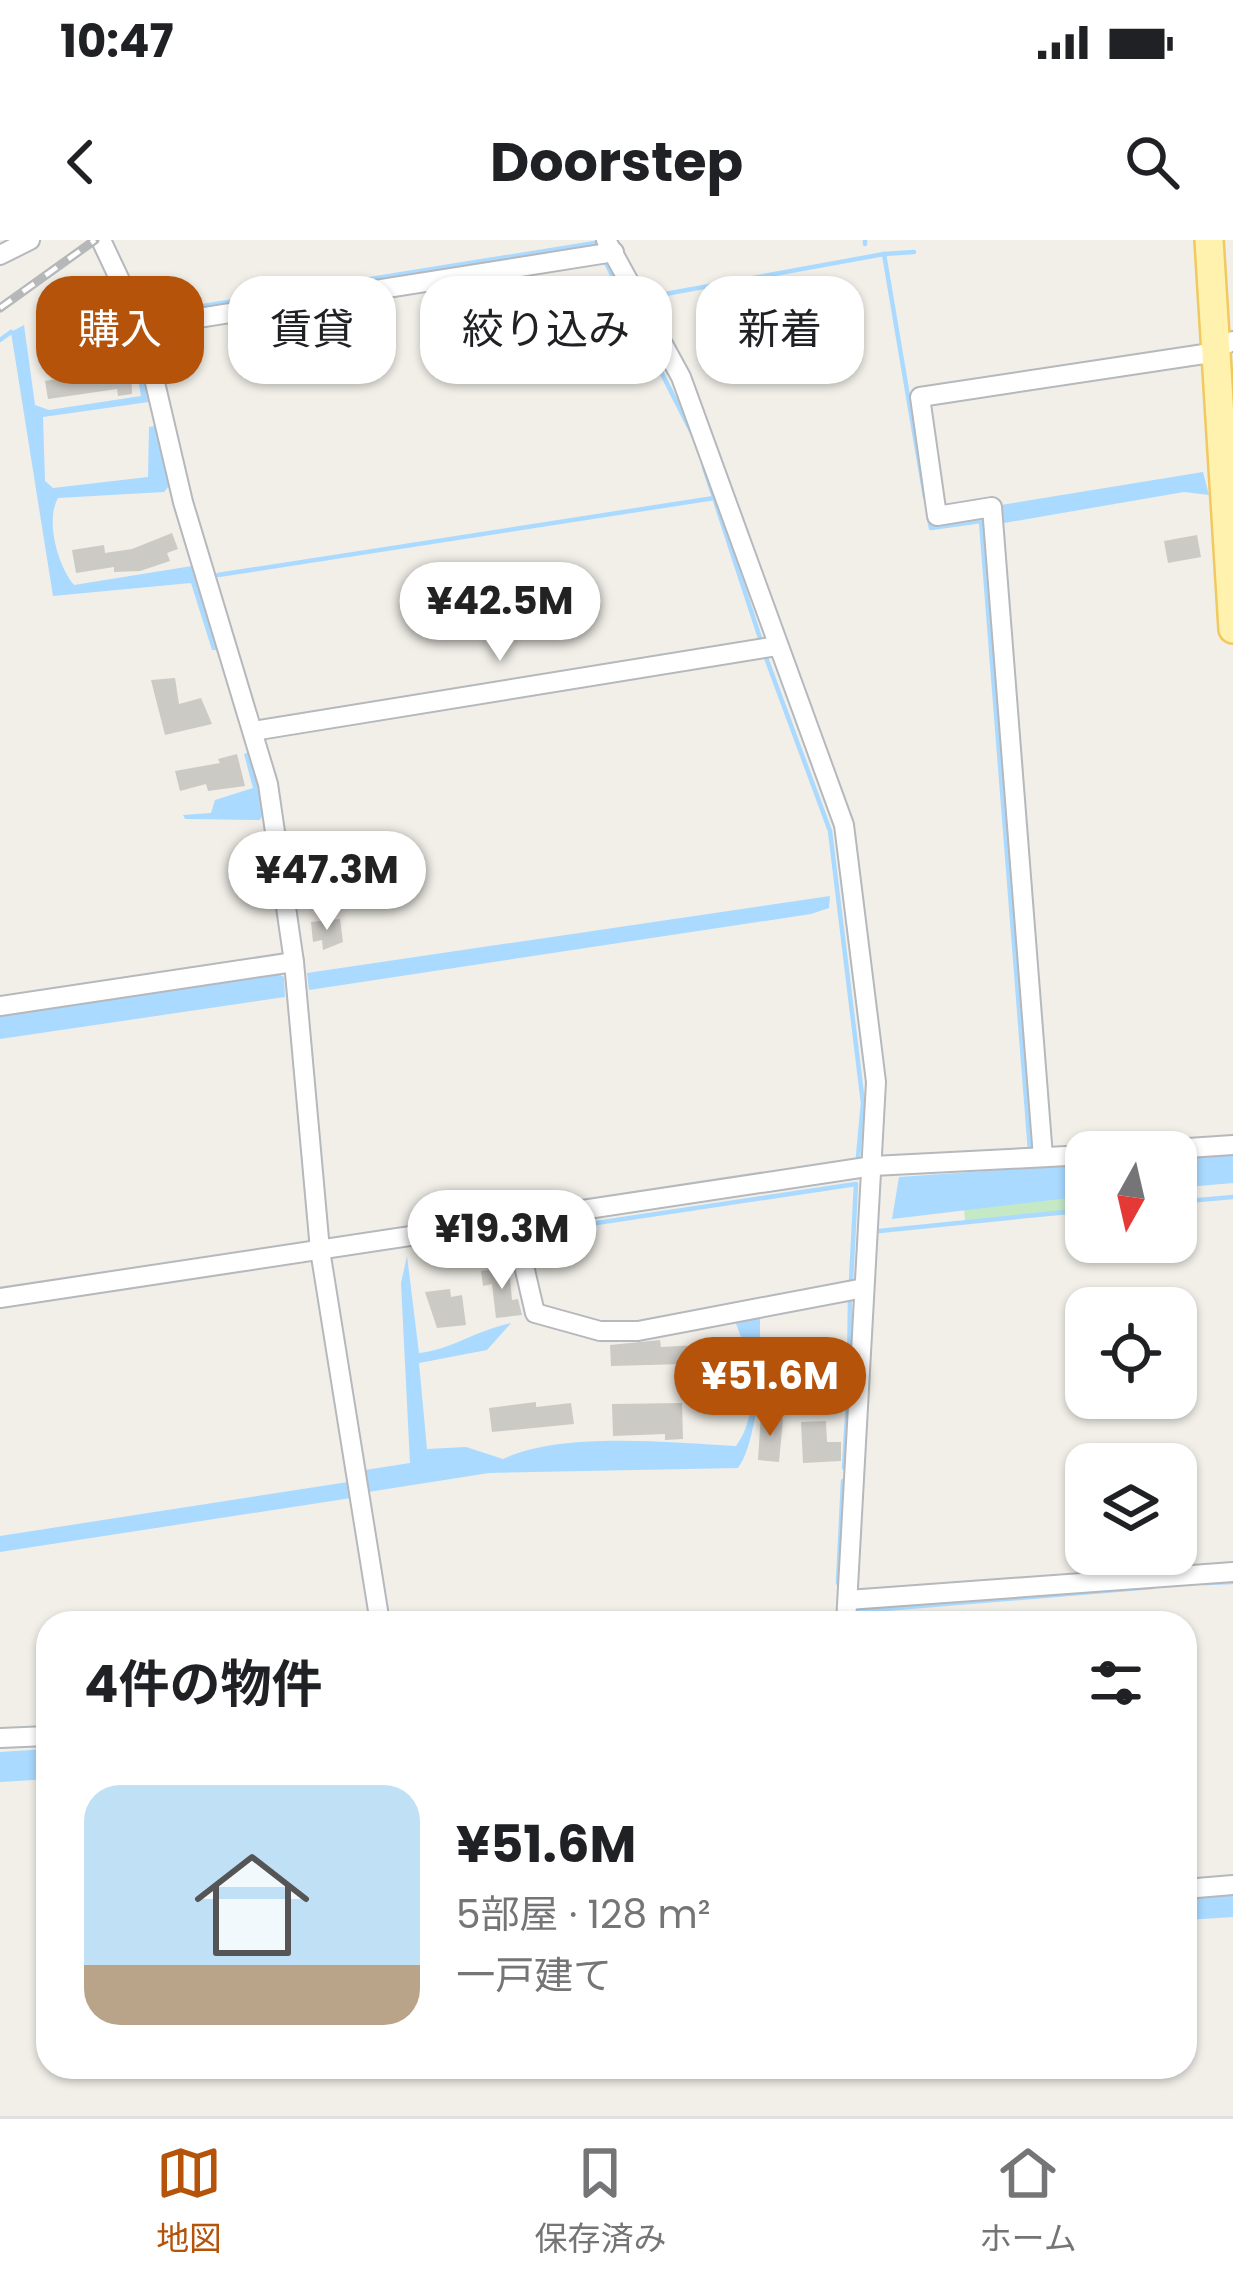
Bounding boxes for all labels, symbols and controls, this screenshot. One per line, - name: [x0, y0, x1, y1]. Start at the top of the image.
- text: 10:47: [60, 10, 174, 73]
- text: Doorstep: [490, 124, 743, 200]
- icon: back: [48, 129, 114, 195]
- icon: search: [1119, 129, 1185, 195]
- chip: 購入: [36, 276, 204, 384]
- chip: 賃貸: [228, 276, 396, 384]
- chip: 絞り込み: [420, 276, 672, 384]
- chip: 新着: [696, 276, 864, 384]
- pin: ¥42.5M: [402, 562, 598, 664]
- text: ¥42.5M: [427, 573, 574, 628]
- pin: ¥47.3M: [229, 831, 425, 933]
- text: ¥47.3M: [255, 842, 399, 897]
- north arrow: [1065, 1131, 1197, 1263]
- map controls: [1065, 1131, 1197, 1575]
- pin: ¥19.3M: [404, 1190, 600, 1292]
- text: ¥19.3M: [434, 1201, 570, 1256]
- button: locate: [1065, 1287, 1197, 1419]
- pin: ¥51.6M: [672, 1337, 868, 1439]
- text: ¥51.6M: [701, 1348, 839, 1403]
- button: layers: [1065, 1443, 1197, 1575]
- text: 4件の物件: [84, 1648, 323, 1720]
- icon: filters: [1083, 1650, 1149, 1716]
- text: ¥51.6M: [456, 1808, 636, 1880]
- icon: home: [180, 1833, 324, 1977]
- text: 5部屋 · 128 m²: [456, 1887, 711, 1942]
- text: 一戸建て: [456, 1948, 612, 2003]
- tab: 地図: [156, 2140, 222, 2264]
- tab: 保存済み: [534, 2140, 666, 2264]
- tab: ホーム: [979, 2140, 1077, 2264]

